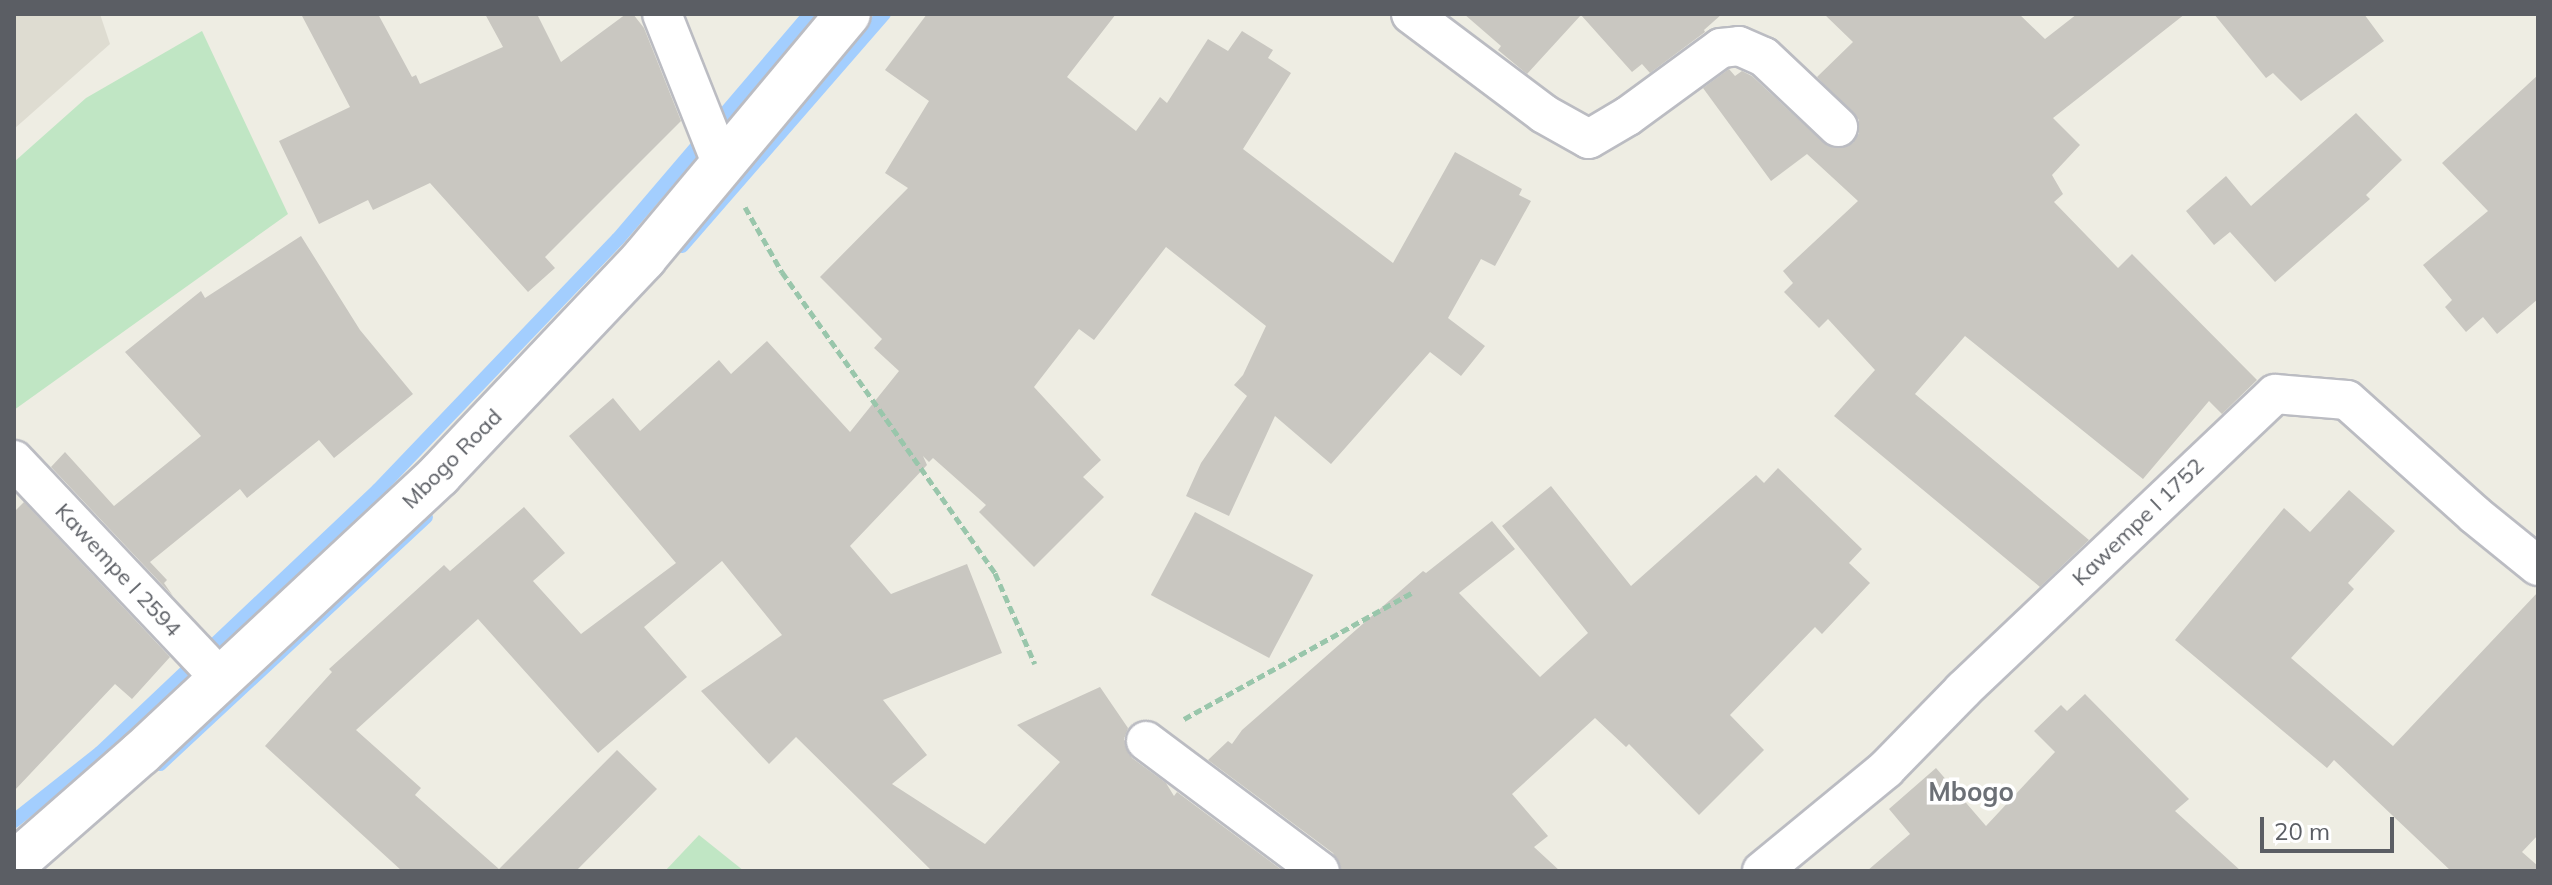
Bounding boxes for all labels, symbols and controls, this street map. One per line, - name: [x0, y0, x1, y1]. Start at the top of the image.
- street label: Mbogo Road: [397, 404, 507, 514]
- street label: Kawempe I 1752: [2067, 453, 2209, 591]
- street label: Kawempe I 2594: [50, 498, 186, 642]
- district label: Mbogo: [1928, 776, 2014, 808]
- scale bar: [2264, 801, 2398, 851]
- text: 20 m: [2274, 816, 2330, 846]

